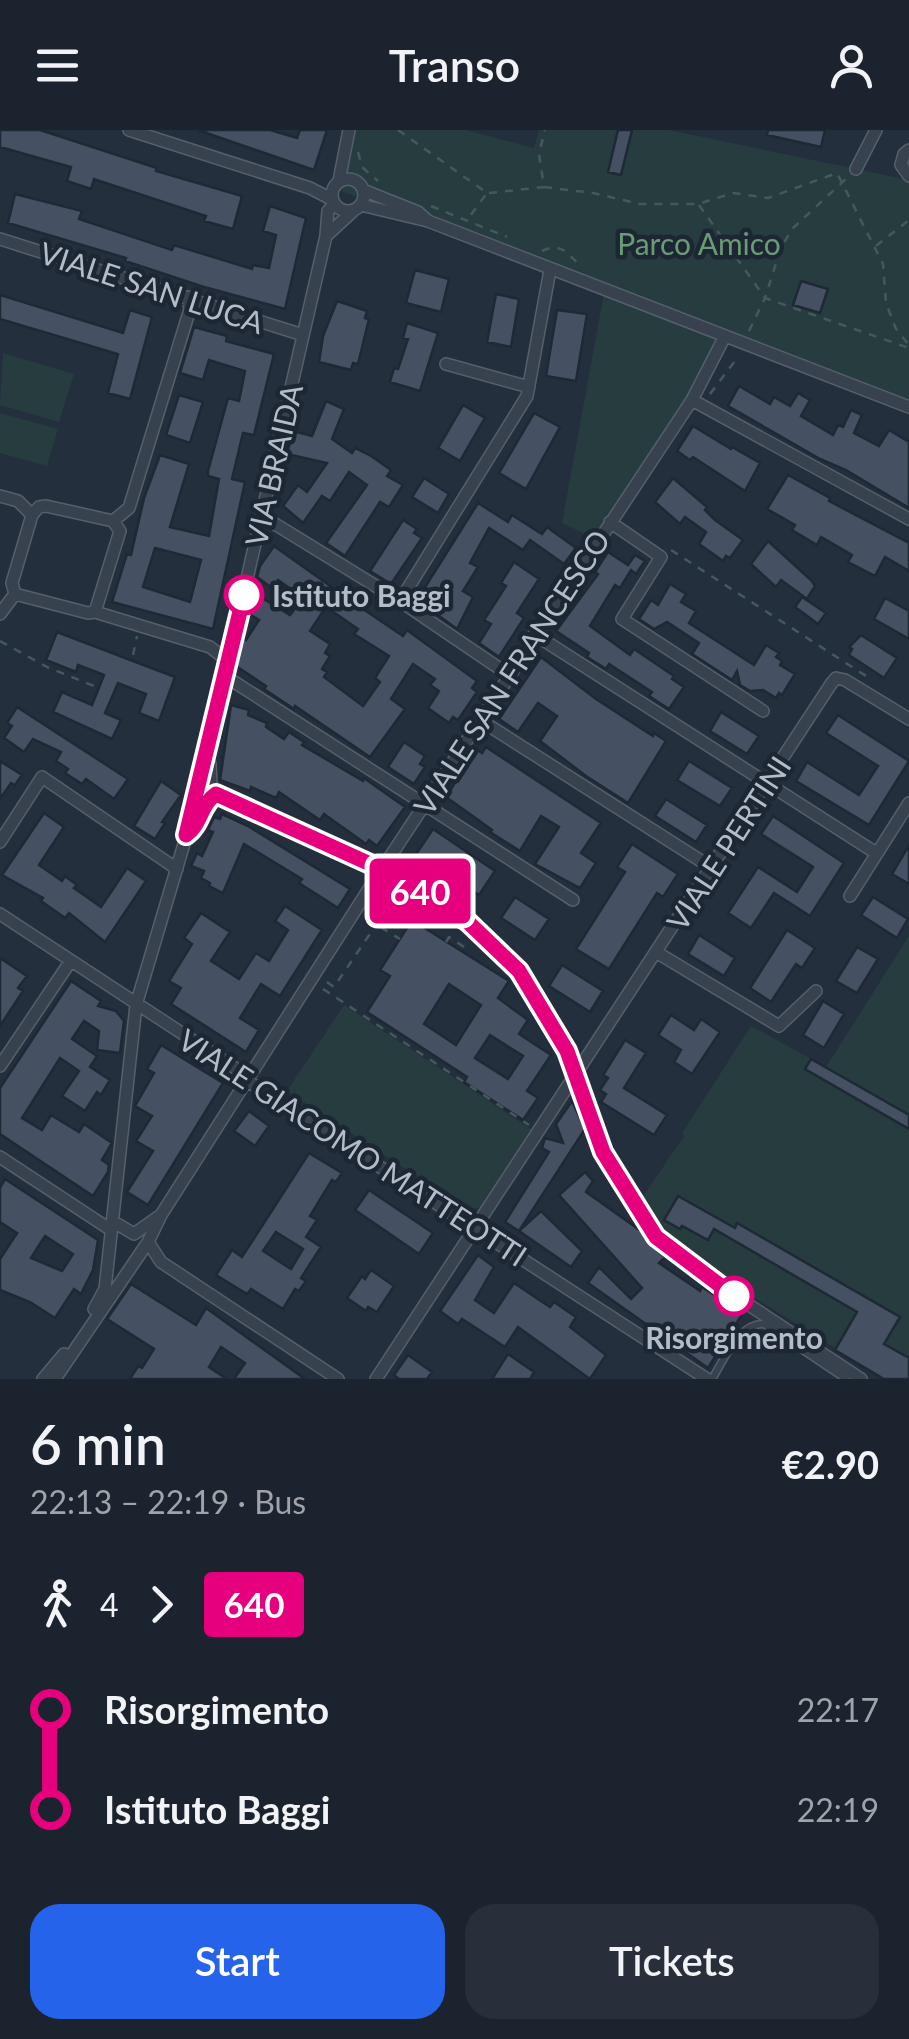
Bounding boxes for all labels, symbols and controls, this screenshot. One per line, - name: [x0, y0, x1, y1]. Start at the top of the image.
- icon: menu: [30, 38, 85, 93]
- text: Transo: [389, 38, 520, 92]
- icon: person: [824, 38, 879, 93]
- park label: Parco Amico: [617, 225, 781, 261]
- street label: VIALE SAN LUCA: [36, 234, 269, 340]
- street label: VIA BRAIDA: [237, 380, 309, 550]
- street label: VIALE SAN FRANCESCO: [405, 523, 617, 821]
- marker: Istituto Baggi: [225, 576, 263, 614]
- place label: Istituto Baggi: [272, 577, 451, 613]
- street label: VIALE PERTINI: [658, 749, 798, 937]
- line badge: 640: [362, 858, 478, 924]
- text: 640: [390, 870, 450, 912]
- street label: VIALE GIACOMO MATTEOTTI: [172, 1021, 534, 1273]
- marker: Risorgimento: [715, 1277, 753, 1315]
- place label: Risorgimento: [645, 1319, 823, 1355]
- text: 6 min: [30, 1411, 166, 1477]
- text: €2.90: [782, 1441, 879, 1487]
- text: 22:13 – 22:19 · Bus: [30, 1482, 306, 1521]
- icon: walk: [30, 1577, 85, 1632]
- icon: forward: [134, 1577, 189, 1632]
- text: 640: [224, 1583, 284, 1625]
- text: 4: [100, 1585, 119, 1624]
- text: Risorgimento: [104, 1686, 329, 1732]
- text: 22:17: [797, 1690, 879, 1729]
- text: Istituto Baggi: [104, 1786, 330, 1832]
- text: 22:19: [797, 1790, 879, 1829]
- button: Start: [30, 1904, 445, 2019]
- button: Tickets: [465, 1904, 879, 2019]

